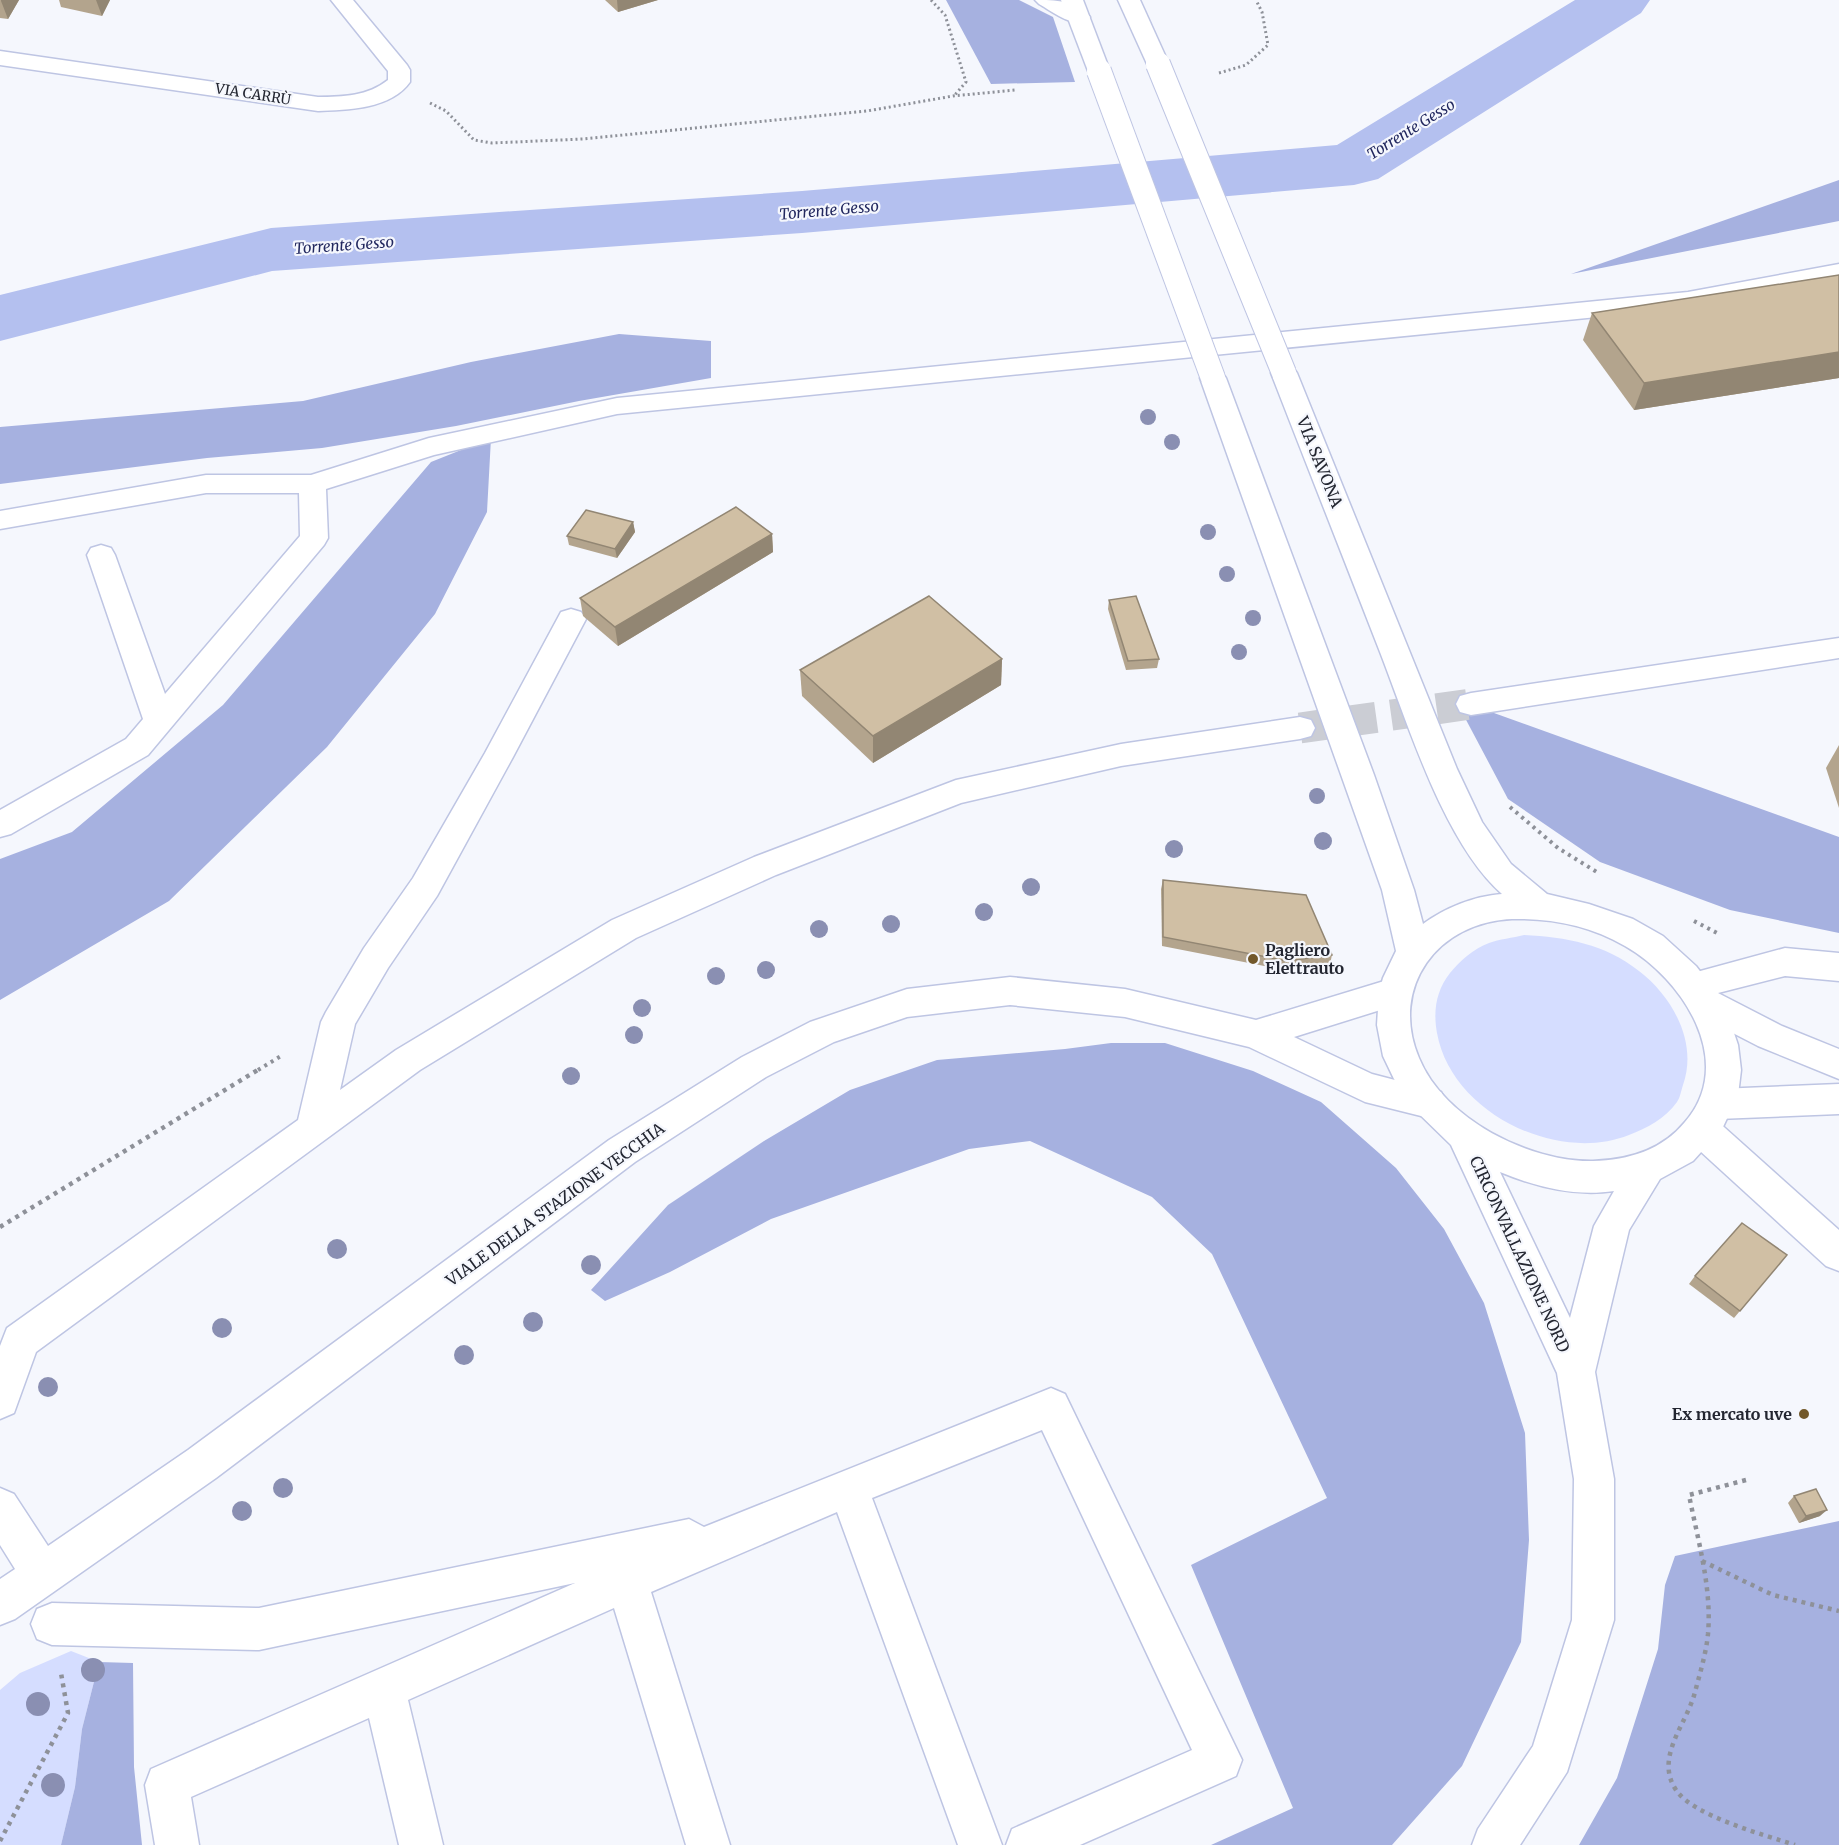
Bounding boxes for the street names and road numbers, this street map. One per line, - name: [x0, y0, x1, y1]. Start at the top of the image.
- street label: VIA CARRÙ: [213, 79, 293, 109]
- street label: VIA SAVONA: [1292, 413, 1348, 511]
- street label: VIALE DELLA STAZIONE VECCHIA: [441, 1117, 669, 1291]
- street label: CIRCONVALLAZIONE NORD: [1466, 1153, 1574, 1355]

